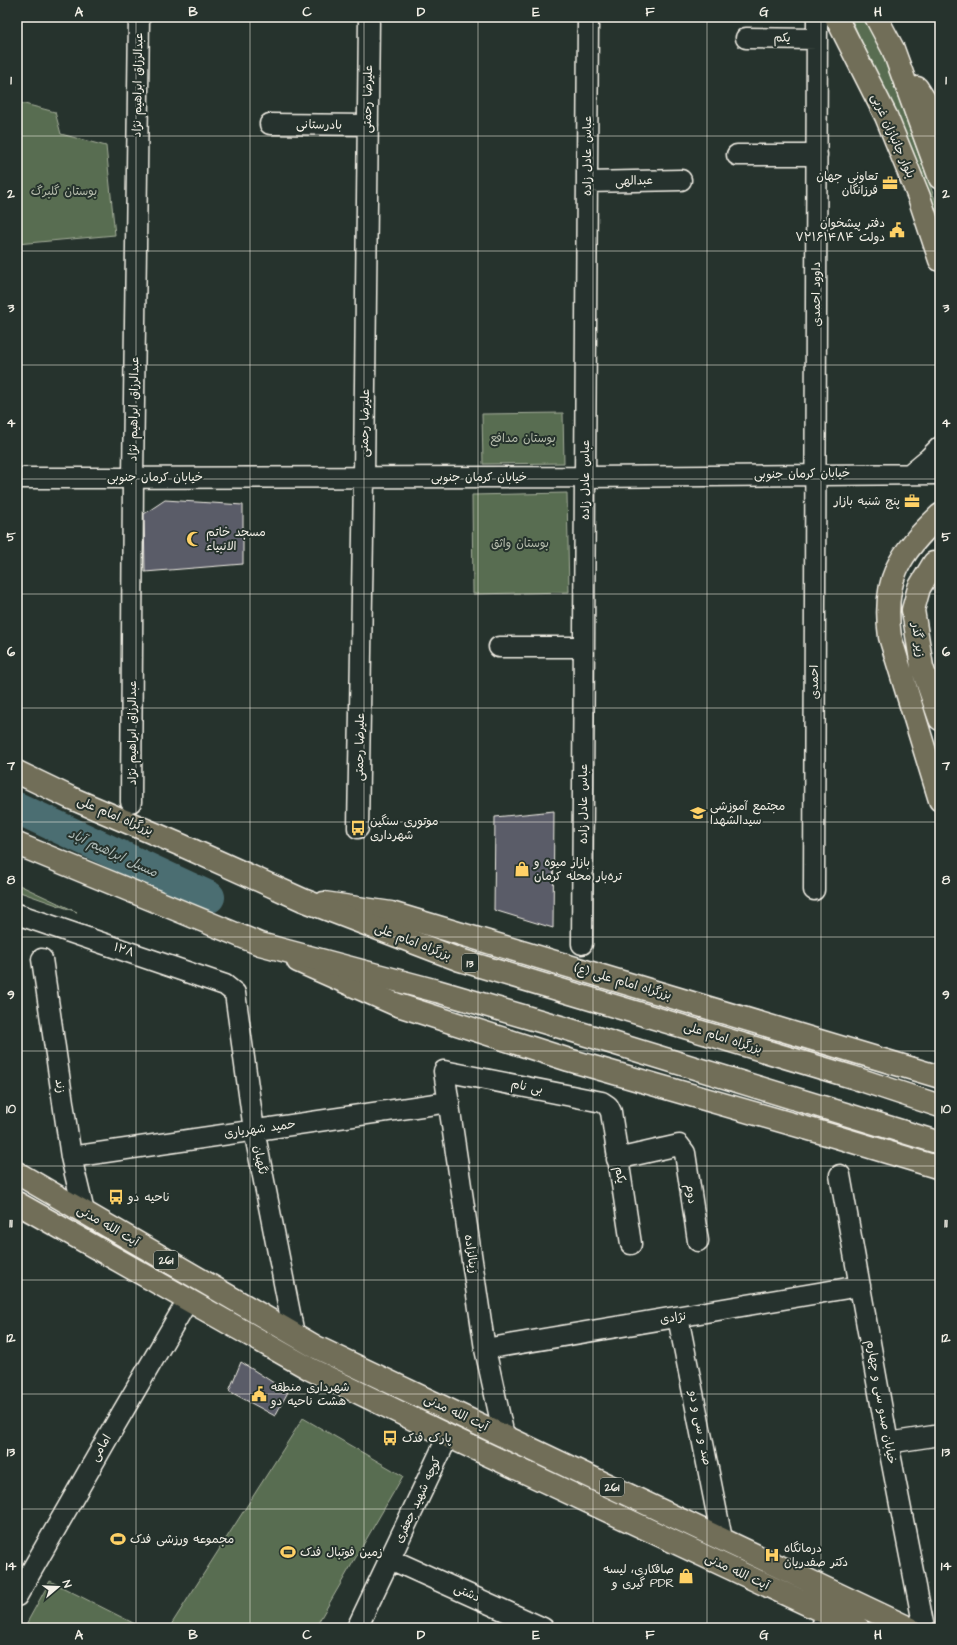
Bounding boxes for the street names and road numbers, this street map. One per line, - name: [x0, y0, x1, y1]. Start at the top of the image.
- street label: یکم: [773, 29, 791, 47]
- street label: عبدالرزاق ابراهیم نژاد: [129, 32, 147, 138]
- street label: علیرضا رحمتی: [359, 65, 377, 133]
- street label: بلوار جانبازان غربی: [867, 91, 919, 181]
- street label: بادرستانی: [296, 116, 342, 134]
- street label: عباس عادل زاده: [579, 116, 596, 196]
- street label: عبدالهی: [615, 172, 653, 190]
- street label: داوود احمدی: [808, 261, 825, 326]
- street label: عبدالرزاق ابراهیم نژاد: [125, 356, 143, 462]
- street label: علیرضا رحمتی: [356, 389, 374, 457]
- street label: عباس عادل زاده: [577, 440, 594, 520]
- street label: خیابان کرمان جنوبی: [754, 465, 850, 483]
- street label: خیابان کرمان جنوبی: [107, 469, 203, 486]
- street label: خیابان کرمان جنوبی: [431, 469, 527, 486]
- street label: زیر گذر: [907, 621, 929, 658]
- street label: احمدی: [806, 665, 823, 699]
- street label: عبدالرزاق ابراهیم نژاد: [124, 681, 141, 785]
- street label: علیرضا رحمتی: [351, 713, 369, 781]
- street label: عباس عادل زاده: [575, 764, 592, 844]
- street label: بزرگراه امام علی: [74, 792, 156, 840]
- street label: بزرگراه امام علی: [372, 920, 454, 964]
- street label: ۱۲۸: [111, 939, 137, 961]
- road number: 13: [462, 954, 478, 972]
- street label: بزرگراه امام علی (ع): [572, 960, 674, 1004]
- street label: بزرگراه امام علی: [682, 1018, 764, 1058]
- street label: بی نام: [510, 1076, 544, 1098]
- street label: زند: [51, 1078, 69, 1094]
- street label: حمید شهریاری: [223, 1116, 297, 1142]
- street label: نگهبان: [249, 1144, 271, 1176]
- street label: یکم: [610, 1165, 630, 1185]
- street label: دوم: [681, 1183, 701, 1205]
- street label: آیت الله مدنی: [74, 1201, 143, 1251]
- street label: زینالزاده: [460, 1233, 482, 1275]
- road number: 261: [154, 1251, 178, 1269]
- street label: نژادی: [659, 1308, 687, 1328]
- street label: خیابان صدو سی و چهارم: [862, 1339, 900, 1465]
- street label: صد و سی و دو: [684, 1388, 716, 1467]
- street label: آیت الله مدنی: [421, 1391, 492, 1436]
- street label: امامی: [86, 1431, 116, 1465]
- street label: کوچه شهید جعفری: [391, 1454, 445, 1546]
- road number: 261: [600, 1478, 624, 1496]
- street label: آیت الله مدنی: [702, 1550, 773, 1595]
- street label: دشتی: [451, 1580, 483, 1606]

